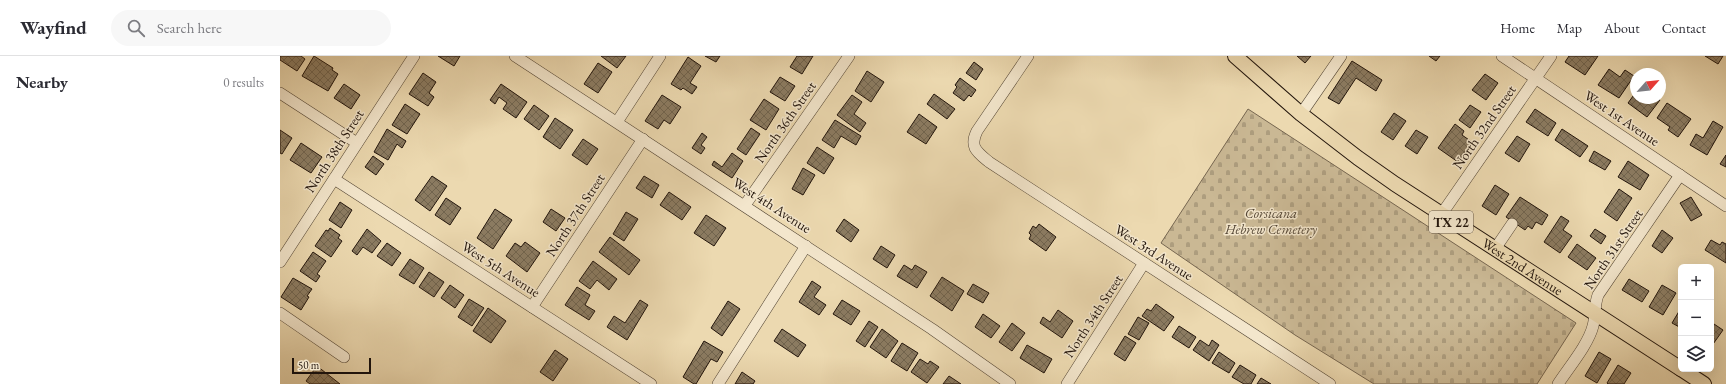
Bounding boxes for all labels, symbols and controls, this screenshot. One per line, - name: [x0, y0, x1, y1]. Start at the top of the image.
- search box: [111, 10, 391, 46]
- text: Wayfind: [20, 15, 87, 40]
- icon: search: [125, 17, 147, 39]
- text: Search here: [157, 18, 222, 37]
- text: Home: [1500, 19, 1535, 37]
- text: Map: [1557, 19, 1582, 37]
- text: About: [1604, 19, 1640, 37]
- text: Contact: [1662, 19, 1706, 37]
- north arrow: [1630, 68, 1666, 104]
- text: Nearby: [16, 71, 68, 93]
- text: 0 results: [223, 74, 264, 91]
- street label: North 36th Street: [750, 77, 820, 166]
- street label: North 32nd Street: [1448, 81, 1520, 173]
- street label: West 1st Avenue: [1581, 86, 1664, 150]
- street label: North 38th Street: [300, 105, 368, 196]
- street label: North 37th Street: [541, 169, 609, 260]
- street label: West 4th Avenue: [729, 173, 815, 237]
- park label: Corsicana Hebrew Cemetery: [1224, 204, 1317, 238]
- street label: North 31st Street: [1580, 205, 1647, 293]
- road number: TX 22: [1429, 211, 1473, 233]
- street label: West 3rd Avenue: [1111, 220, 1197, 284]
- street label: West 2nd Avenue: [1479, 234, 1567, 300]
- street label: West 5th Avenue: [458, 237, 544, 301]
- map controls: [1678, 264, 1714, 372]
- button: +: [1678, 264, 1714, 300]
- street label: North 34th Street: [1059, 270, 1127, 361]
- button: −: [1678, 300, 1714, 336]
- button: layers: [1678, 336, 1714, 372]
- scale bar: [292, 356, 371, 375]
- text: 50 m: [298, 358, 319, 372]

